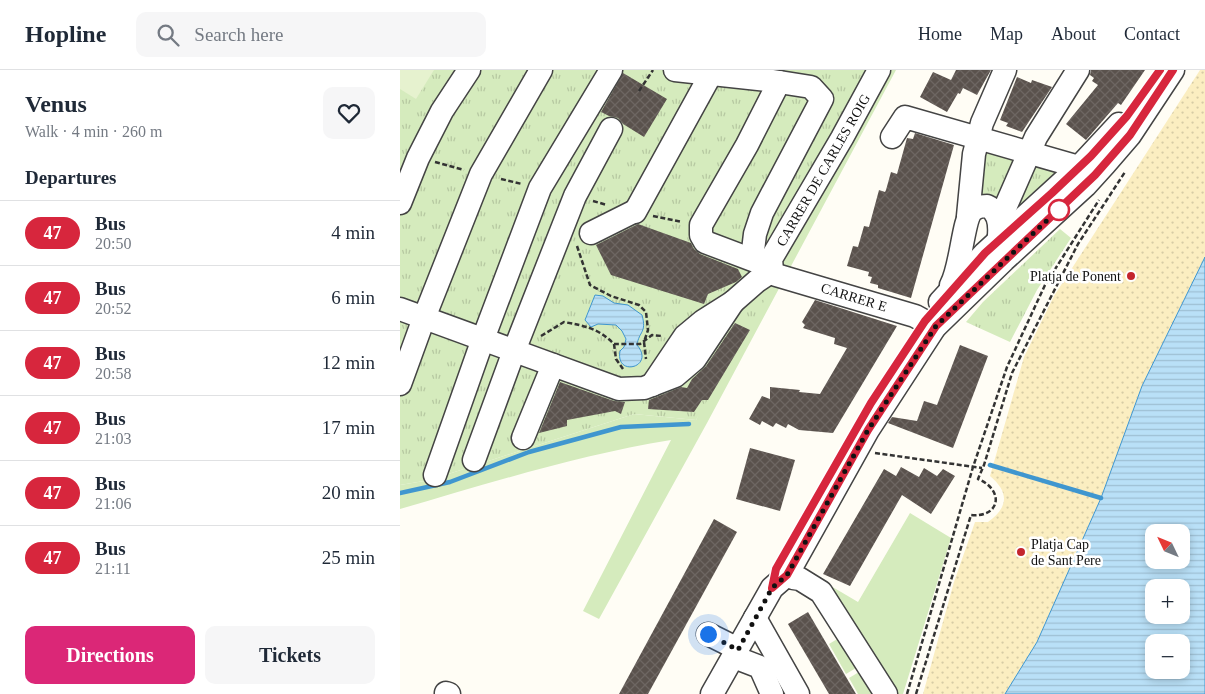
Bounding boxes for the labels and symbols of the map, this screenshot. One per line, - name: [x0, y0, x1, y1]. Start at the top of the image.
- street label: CARRER DE CARLES ROIG: [774, 92, 873, 249]
- unlabelled marker: [1048, 199, 1070, 221]
- place label: Platja de Ponent: [1030, 269, 1121, 284]
- marker: Platja de Ponent: [1125, 270, 1137, 282]
- street label: CARRER E: [819, 280, 889, 315]
- north arrow: [1145, 524, 1190, 569]
- place label: Platja Cap de Sant Pere: [1031, 537, 1101, 568]
- marker: Platja Cap de Sant Pere: [1015, 546, 1027, 558]
- your location: [696, 622, 721, 647]

